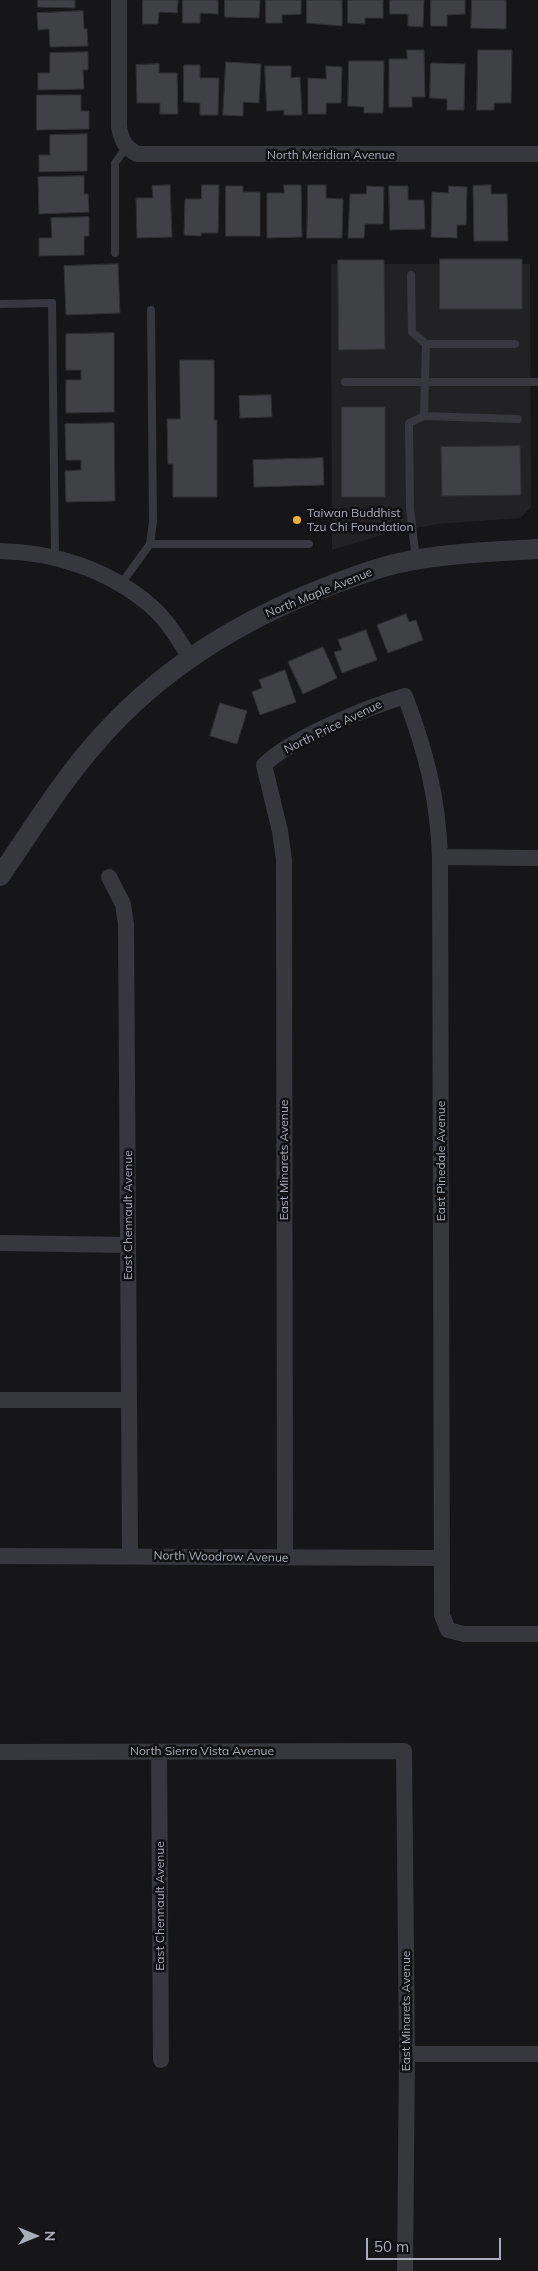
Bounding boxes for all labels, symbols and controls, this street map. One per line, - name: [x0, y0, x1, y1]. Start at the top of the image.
- street label: North Meridian Avenue: [267, 148, 395, 162]
- place label: Taiwan Buddhist Tzu Chi Foundation: [307, 506, 414, 534]
- marker: Taiwan Buddhist Tzu Chi Foundation: [291, 514, 303, 526]
- street label: North Maple Avenue: [264, 565, 374, 621]
- street label: North Price Avenue: [282, 697, 384, 757]
- street label: East Minarets Avenue: [277, 1100, 291, 1220]
- street label: East Pinedale Avenue: [434, 1101, 448, 1221]
- street label: East Chennault Avenue: [121, 1150, 135, 1280]
- street label: North Woodrow Avenue: [153, 1549, 289, 1565]
- street label: North Sierra Vista Avenue: [130, 1744, 274, 1758]
- street label: East Chennault Avenue: [153, 1841, 167, 1971]
- street label: East Minarets Avenue: [399, 1951, 413, 2071]
- north arrow: [10, 2211, 60, 2261]
- scale bar: [368, 2228, 503, 2260]
- text: N: [41, 2231, 59, 2241]
- text: 50 m: [374, 2237, 409, 2256]

